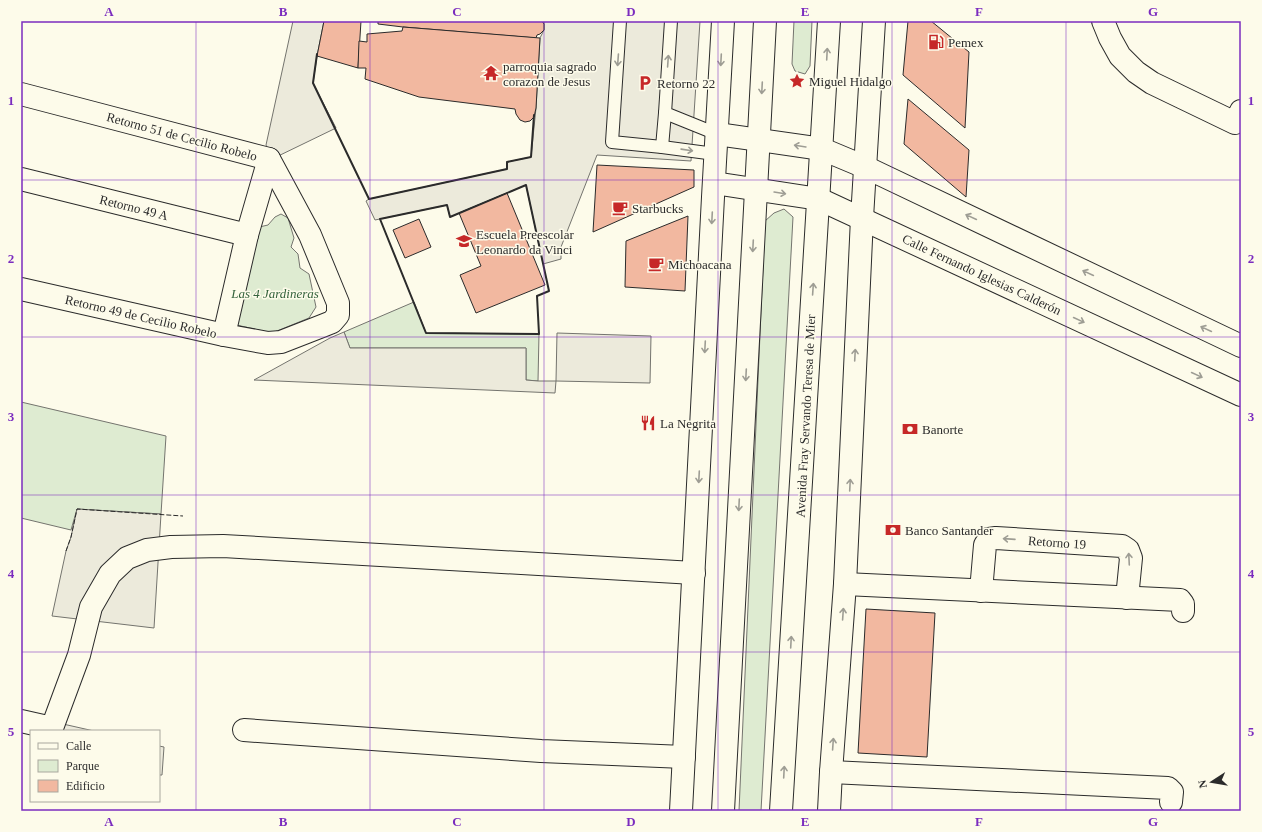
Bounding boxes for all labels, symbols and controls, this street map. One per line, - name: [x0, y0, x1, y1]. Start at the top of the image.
- text: A: [104, 4, 114, 19]
- text: B: [279, 4, 288, 19]
- text: C: [452, 4, 462, 19]
- text: D: [626, 4, 636, 19]
- text: E: [801, 4, 809, 19]
- text: F: [975, 4, 983, 19]
- text: G: [1148, 4, 1158, 19]
- fuel station icon: Pemex: [927, 33, 945, 51]
- place label: Pemex: [948, 35, 984, 50]
- one-way arrow: [824, 48, 831, 61]
- one-way arrow: [614, 53, 621, 66]
- one-way arrow: [718, 53, 725, 66]
- one-way arrow: [665, 54, 672, 67]
- place label: parroquia sagrado corazon de Jesus: [503, 59, 597, 89]
- temple icon: parroquia sagrado corazon de Jesus: [482, 64, 500, 82]
- place icon: Miguel Hidalgo: [788, 72, 806, 90]
- parking icon: Retorno 22: [636, 74, 654, 92]
- place label: Miguel Hidalgo: [809, 74, 892, 89]
- place label: Retorno 22: [657, 76, 715, 91]
- one-way arrow: [758, 81, 765, 94]
- text: 1: [8, 93, 14, 108]
- text: 1: [1248, 93, 1254, 108]
- street label: Retorno 51 de Cecilio Robelo: [105, 109, 259, 164]
- one-way arrow: [794, 142, 807, 150]
- one-way arrow: [680, 146, 693, 154]
- one-way arrow: [773, 189, 786, 197]
- street label: Retorno 49 A: [98, 192, 170, 223]
- cafe icon: Starbucks: [611, 199, 629, 217]
- place label: Starbucks: [632, 201, 683, 216]
- one-way arrow: [708, 211, 715, 224]
- one-way arrow: [965, 213, 977, 220]
- place label: Escuela Preescolar Leonardo da Vinci: [476, 227, 574, 257]
- street label: Calle Fernando Iglesias Calderón: [900, 231, 1064, 318]
- school or university icon: Escuela Preescolar Leonardo da Vinci: [455, 232, 473, 250]
- one-way arrow: [749, 239, 757, 252]
- text: 2: [8, 251, 14, 266]
- text: 2: [1248, 251, 1254, 266]
- cafe icon: Michoacana: [647, 255, 665, 273]
- place label: Michoacana: [668, 257, 732, 272]
- one-way arrow: [1083, 269, 1095, 276]
- one-way arrow: [809, 283, 816, 296]
- park label: Las 4 Jardineras: [230, 286, 319, 301]
- street label: Retorno 49 de Cecilio Robelo: [64, 292, 218, 341]
- street label: Avenida Fray Servando Teresa de Mier: [793, 313, 818, 518]
- one-way arrow: [1073, 317, 1085, 324]
- one-way arrow: [1200, 325, 1212, 332]
- one-way arrow: [702, 340, 709, 353]
- one-way arrow: [852, 349, 859, 362]
- one-way arrow: [743, 368, 750, 381]
- one-way arrow: [1191, 372, 1203, 379]
- text: 3: [8, 409, 15, 424]
- text: 3: [1248, 409, 1255, 424]
- restaurant icon: La Negrita: [639, 414, 657, 432]
- place label: La Negrita: [660, 416, 716, 431]
- bank icon: Banorte: [901, 420, 919, 438]
- place label: Banorte: [922, 422, 963, 437]
- one-way arrow: [695, 470, 702, 483]
- one-way arrow: [846, 479, 853, 492]
- one-way arrow: [736, 498, 743, 511]
- bank icon: Banco Santander: [884, 521, 902, 539]
- place label: Banco Santander: [905, 523, 994, 538]
- street label: Retorno 19: [1027, 533, 1086, 552]
- one-way arrow: [1003, 535, 1016, 543]
- one-way arrow: [1126, 553, 1133, 566]
- text: 4: [8, 566, 15, 581]
- text: 4: [1248, 566, 1255, 581]
- one-way arrow: [839, 608, 847, 621]
- one-way arrow: [788, 636, 795, 649]
- text: 5: [8, 724, 15, 739]
- text: 5: [1248, 724, 1255, 739]
- legend: [30, 730, 160, 802]
- one-way arrow: [829, 738, 837, 751]
- text: Calle: [66, 739, 91, 753]
- text: Parque: [66, 759, 99, 773]
- north arrow: [1192, 762, 1232, 802]
- one-way arrow: [780, 766, 787, 779]
- text: Edificio: [66, 779, 105, 793]
- text: N: [1196, 779, 1209, 789]
- text: A: [104, 814, 114, 829]
- text: B: [279, 814, 288, 829]
- text: C: [452, 814, 462, 829]
- text: D: [626, 814, 636, 829]
- text: E: [801, 814, 809, 829]
- text: F: [975, 814, 983, 829]
- text: G: [1148, 814, 1158, 829]

